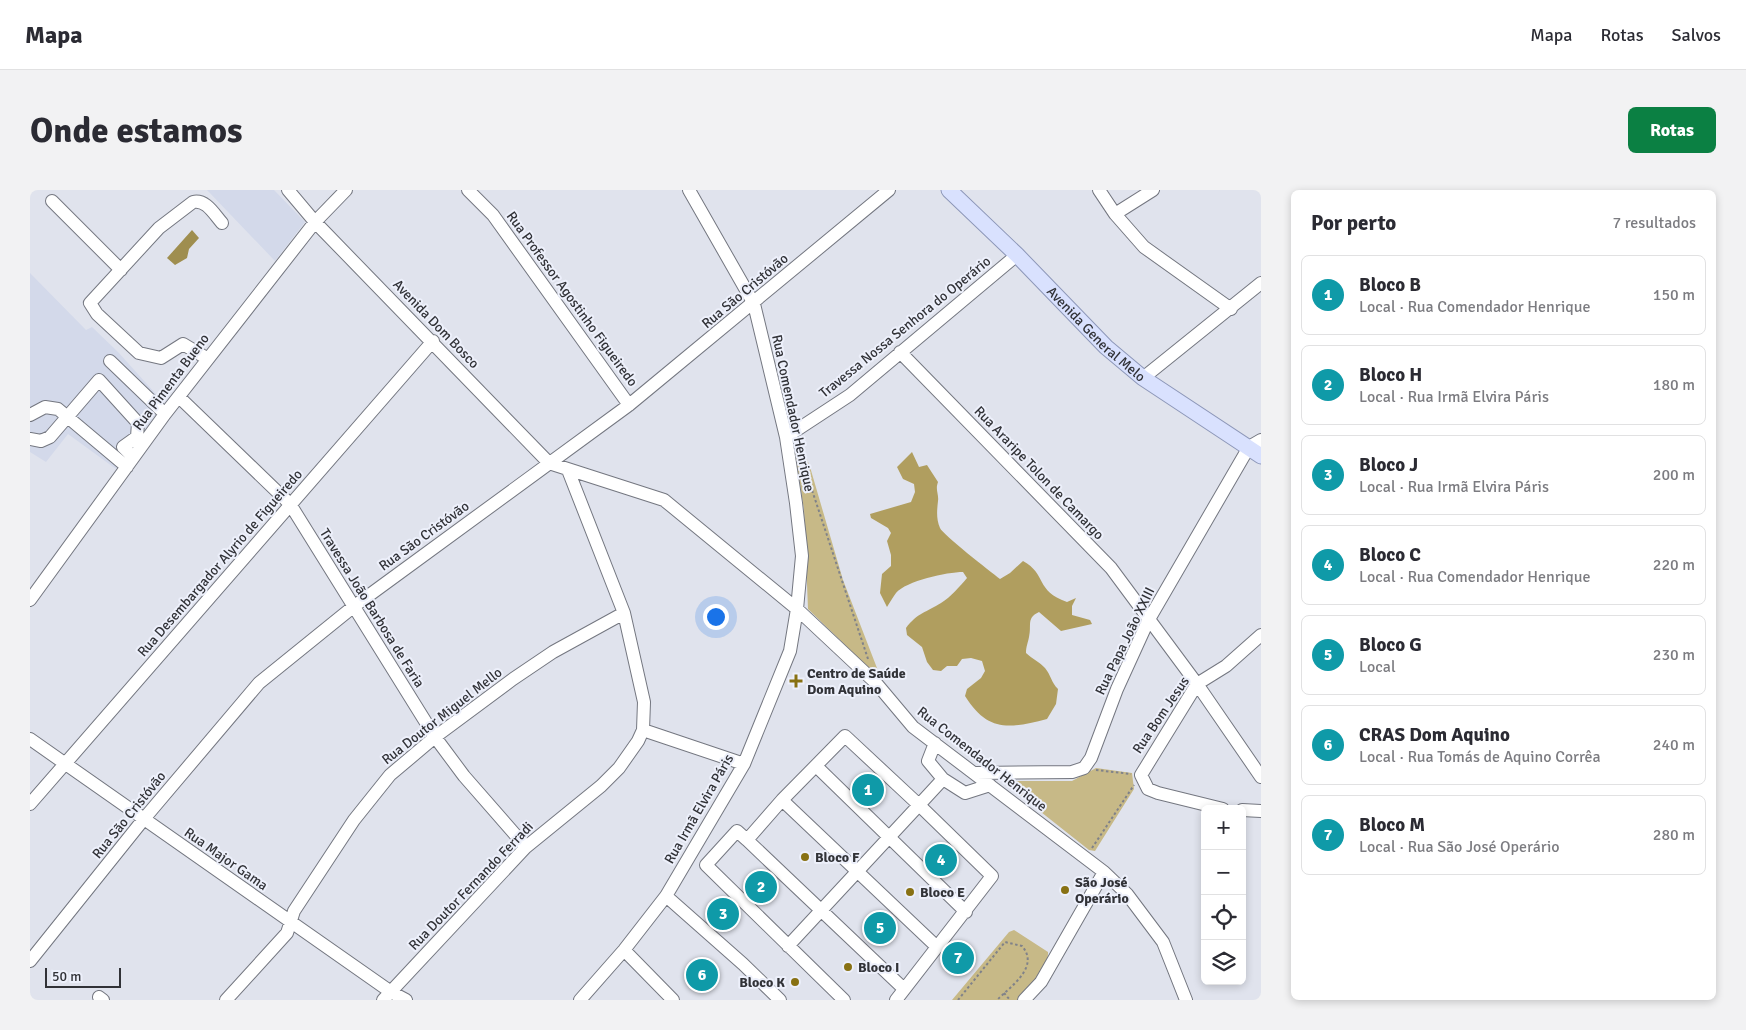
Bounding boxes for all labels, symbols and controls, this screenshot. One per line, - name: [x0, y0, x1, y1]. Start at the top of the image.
- text: Mapa: [25, 20, 83, 50]
- text: Mapa: [1530, 24, 1573, 46]
- text: Rotas: [1601, 24, 1644, 46]
- text: Salvos: [1672, 24, 1721, 46]
- button: Rotas: [1628, 107, 1716, 153]
- text: Onde estamos: [30, 109, 242, 152]
- street label: Rua Professor Agostinho Figueiredo: [503, 208, 641, 390]
- text: Por perto: [1311, 210, 1396, 236]
- text: 7 resultados: [1613, 213, 1696, 233]
- street label: Rua São Cristóvão: [698, 250, 792, 332]
- street label: Travessa Nossa Senhora do Operário: [816, 253, 994, 401]
- text: Bloco B: [1359, 273, 1421, 297]
- street label: Avenida Dom Bosco: [389, 276, 483, 372]
- street label: Avenida General Melo: [1043, 283, 1149, 385]
- text: 1: [1324, 285, 1332, 305]
- text: 150 m: [1653, 285, 1695, 305]
- text: Local · Rua Comendador Henrique: [1359, 297, 1590, 317]
- street label: Rua Pimenta Bueno: [129, 330, 213, 434]
- street label: Rua Comendador Henrique: [768, 333, 818, 493]
- text: Bloco H: [1359, 363, 1422, 387]
- text: 2: [1324, 375, 1332, 395]
- text: 180 m: [1653, 375, 1695, 395]
- text: Local · Rua Irmã Elvira Páris: [1359, 387, 1549, 407]
- street label: Rua Araripe Tolon de Camargo: [971, 403, 1107, 543]
- text: Bloco J: [1359, 453, 1418, 477]
- text: 3: [1324, 465, 1332, 485]
- text: 200 m: [1653, 465, 1695, 485]
- street label: Rua Desembargador Alyrio de Figueiredo: [134, 466, 306, 660]
- text: Local · Rua Irmã Elvira Páris: [1359, 477, 1549, 497]
- street label: Rua São Cristóvão: [376, 498, 472, 574]
- street label: Travessa João Barbosa de Faria: [316, 525, 428, 691]
- text: Bloco C: [1359, 543, 1421, 567]
- text: 4: [1324, 555, 1332, 575]
- text: 220 m: [1653, 555, 1695, 575]
- text: Local · Rua Comendador Henrique: [1359, 567, 1590, 587]
- street label: Rua Papa João XXIII: [1091, 584, 1159, 698]
- your location: [703, 604, 729, 630]
- text: Bloco G: [1359, 633, 1422, 657]
- text: 5: [1324, 645, 1332, 665]
- text: 230 m: [1653, 645, 1695, 665]
- text: Local: [1359, 657, 1396, 677]
- street label: Rua Doutor Miguel Mello: [378, 664, 506, 768]
- place label: Centro de Saúde Dom Aquino: [807, 665, 906, 698]
- street label: Rua Bom Jesus: [1129, 673, 1193, 757]
- marker: Centro de Saúde Dom Aquino: [789, 674, 803, 688]
- street label: Rua Comendador Henrique: [914, 703, 1050, 815]
- text: CRAS Dom Aquino: [1359, 723, 1510, 747]
- text: 6: [1324, 735, 1332, 755]
- text: 240 m: [1653, 735, 1695, 755]
- text: Local · Rua Tomás de Aquino Corrêa: [1359, 747, 1601, 767]
- street label: Rua Irmã Elvira Páris: [661, 751, 737, 867]
- street label: Rua São Cristóvão: [89, 768, 169, 862]
- pin: 1: [852, 771, 884, 809]
- map controls: [1201, 805, 1246, 985]
- button: +: [1201, 805, 1246, 850]
- text: Bloco M: [1359, 813, 1425, 837]
- street label: Rua Doutor Fernando Ferradi: [405, 818, 537, 954]
- street label: Rua Major Gama: [181, 824, 271, 894]
- text: 7: [1324, 825, 1332, 845]
- text: 280 m: [1653, 825, 1695, 845]
- text: Local · Rua São José Operário: [1359, 837, 1560, 857]
- pin: 4: [925, 841, 957, 879]
- place label: Bloco F: [815, 849, 860, 866]
- button: −: [1201, 850, 1246, 895]
- marker: Bloco F: [799, 851, 811, 863]
- pin: 2: [745, 868, 777, 906]
- place label: São José Operário: [1075, 874, 1129, 907]
- place label: Bloco E: [920, 884, 965, 901]
- marker: São José Operário: [1059, 884, 1071, 896]
- marker: Bloco E: [904, 886, 916, 898]
- pin: 3: [707, 895, 739, 933]
- button: locate: [1201, 895, 1246, 940]
- pin: 5: [864, 909, 896, 947]
- pin: 7: [942, 939, 974, 977]
- button: layers: [1201, 940, 1246, 985]
- pin: 6: [686, 956, 718, 994]
- place label: Bloco I: [858, 959, 900, 976]
- marker: Bloco I: [842, 961, 854, 973]
- scale bar: [45, 965, 121, 988]
- text: 50 m: [52, 968, 81, 985]
- place label: Bloco K: [739, 974, 785, 991]
- marker: Bloco K: [789, 976, 801, 988]

